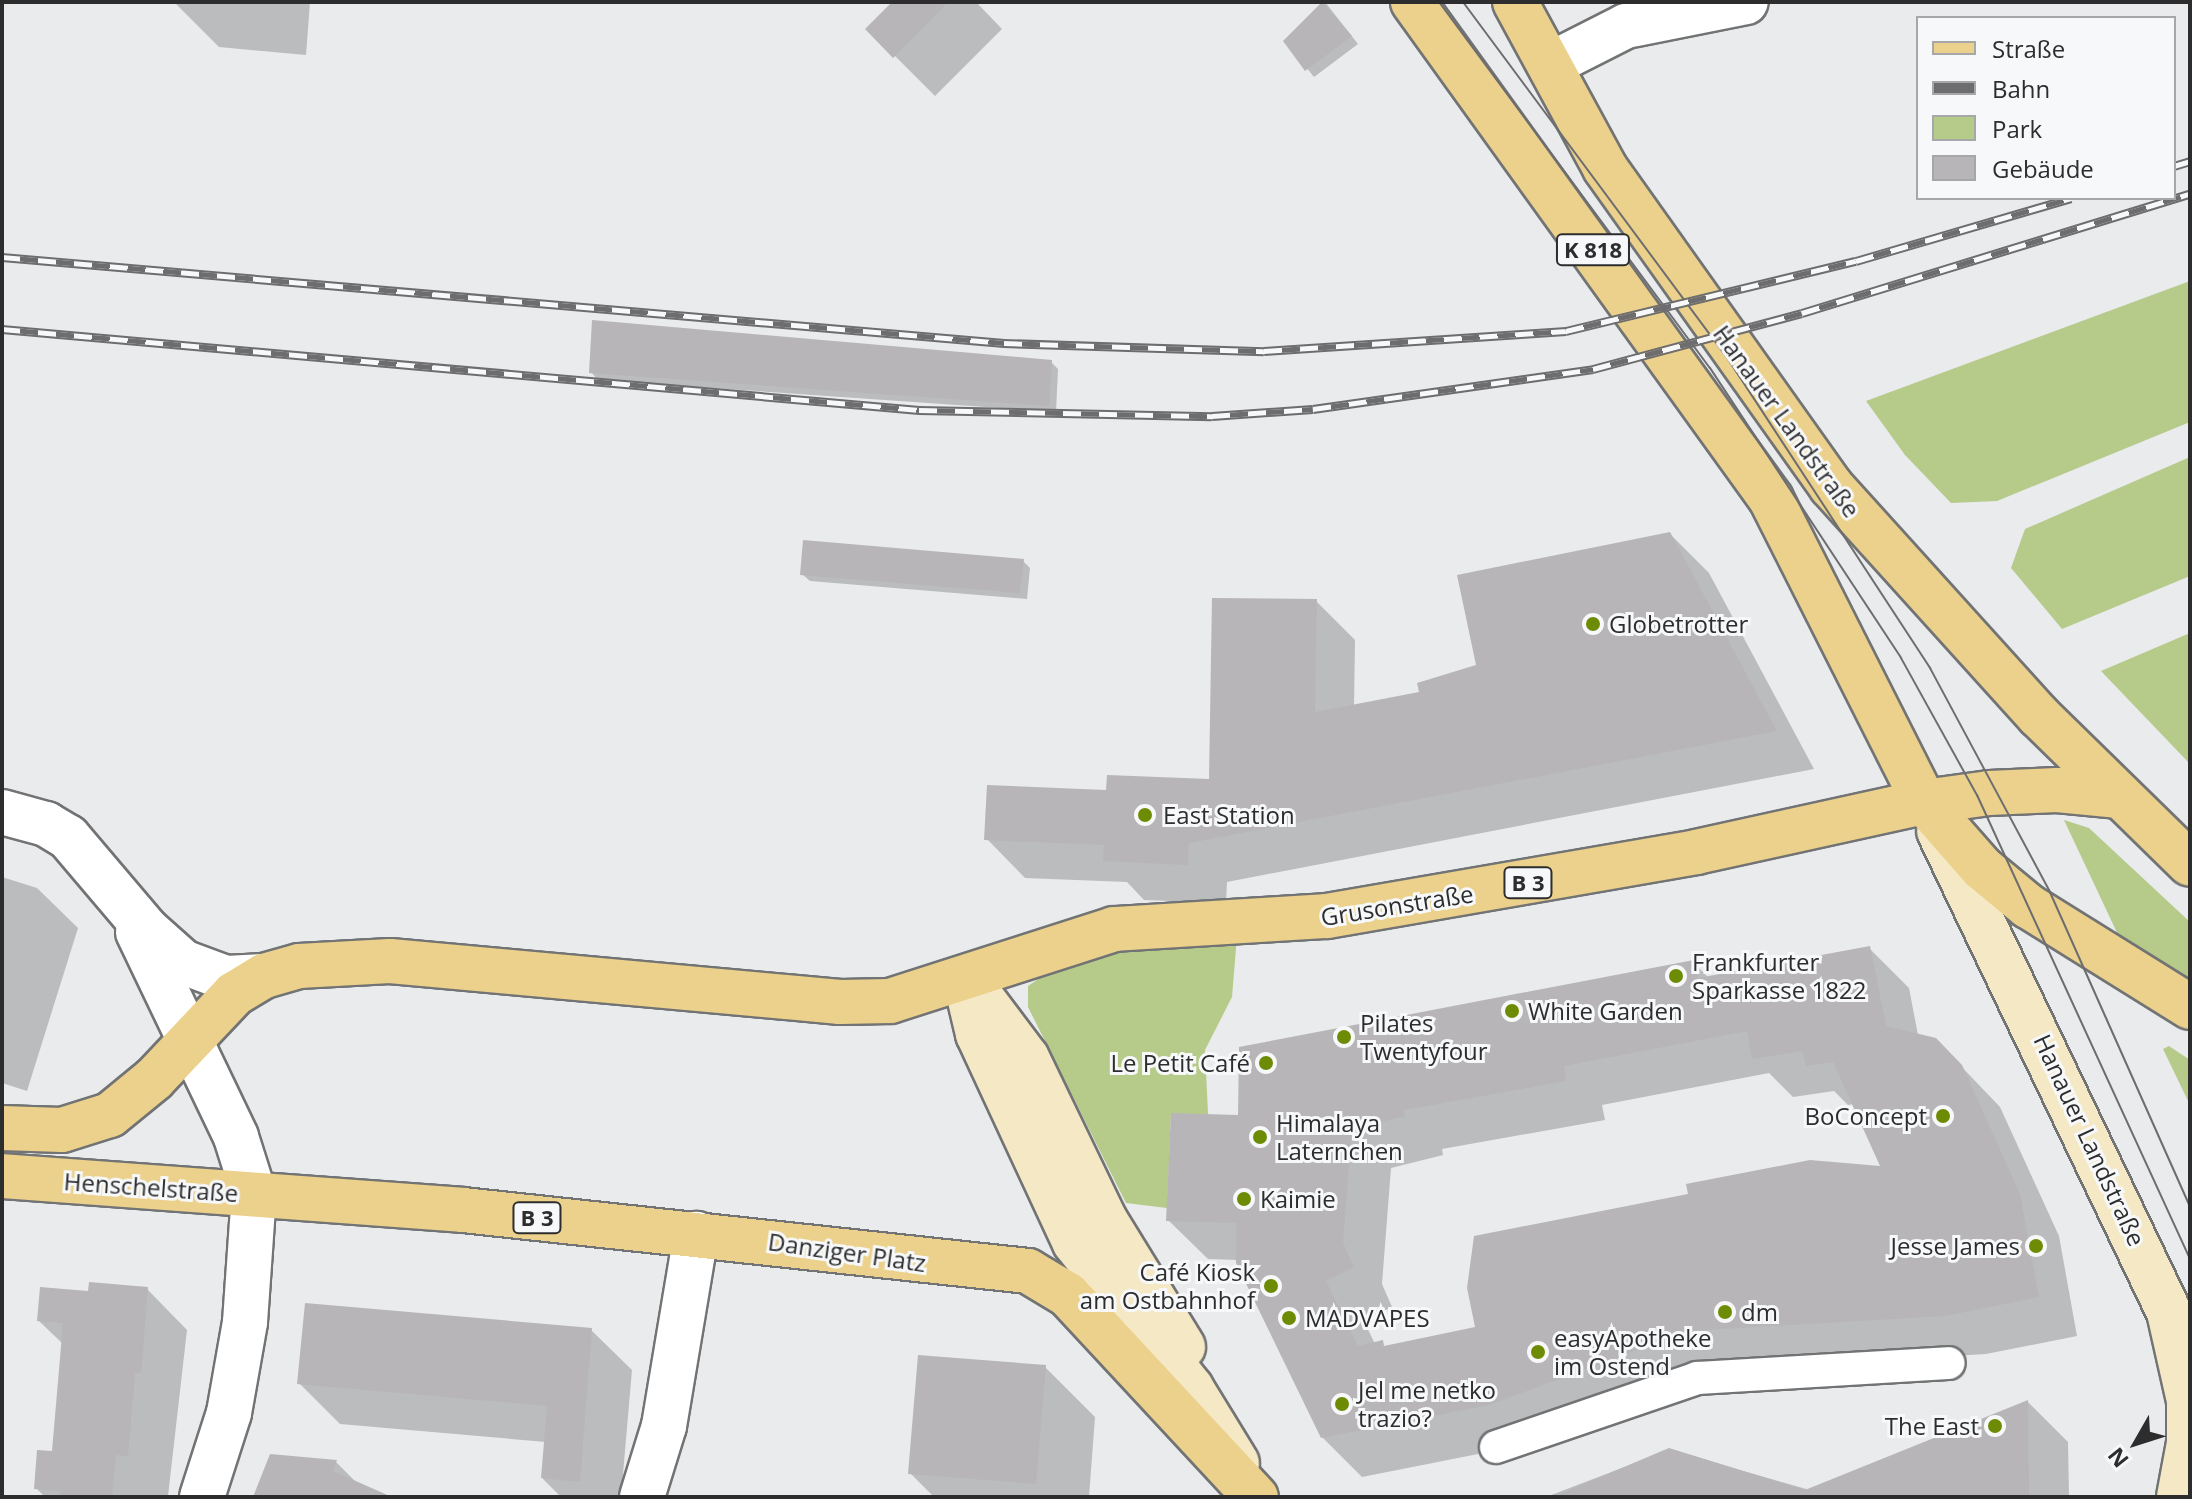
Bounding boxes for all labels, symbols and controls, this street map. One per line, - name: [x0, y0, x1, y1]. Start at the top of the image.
- legend: [1916, 16, 2176, 200]
- text: Straße: [1992, 32, 2065, 65]
- text: Bahn: [1992, 72, 2050, 105]
- text: Park: [1992, 112, 2042, 145]
- text: Gebäude: [1992, 152, 2094, 185]
- road number: K 818: [1555, 232, 1631, 268]
- street label: Hanauer Landstraße: [1708, 319, 1866, 523]
- place label: Globetrotter: [1609, 610, 1748, 638]
- marker: Globetrotter: [1584, 615, 1602, 633]
- place label: East Station: [1163, 801, 1295, 829]
- marker: East Station: [1134, 804, 1156, 826]
- road number: B 3: [1502, 865, 1554, 901]
- street label: Grusonstraße: [1319, 879, 1475, 931]
- place label: Frankfurter Sparkasse 1822: [1692, 948, 1866, 1004]
- marker: Frankfurter Sparkasse 1822: [1667, 967, 1685, 985]
- place label: White Garden: [1528, 997, 1683, 1025]
- marker: White Garden: [1503, 1002, 1521, 1020]
- place label: Pilates Twentyfour: [1360, 1009, 1488, 1065]
- marker: Pilates Twentyfour: [1335, 1028, 1353, 1046]
- street label: Hanauer Landstraße: [2028, 1030, 2152, 1250]
- place label: Le Petit Café: [1110, 1049, 1250, 1077]
- marker: Le Petit Café: [1257, 1054, 1275, 1072]
- place label: BoConcept: [1805, 1102, 1927, 1130]
- marker: BoConcept: [1934, 1107, 1952, 1125]
- place label: Himalaya Laternchen: [1276, 1109, 1403, 1165]
- marker: Himalaya Laternchen: [1251, 1128, 1269, 1146]
- street label: Henschelstraße: [63, 1167, 239, 1207]
- place label: Kaimie: [1260, 1185, 1336, 1213]
- marker: Kaimie: [1235, 1190, 1253, 1208]
- road number: B 3: [511, 1200, 563, 1236]
- street label: Danziger Platz: [766, 1227, 928, 1277]
- place label: Jesse James: [1891, 1232, 2020, 1260]
- marker: Jesse James: [2027, 1237, 2045, 1255]
- place label: Café Kiosk am Ostbahnhof: [1080, 1258, 1255, 1314]
- marker: Café Kiosk am Ostbahnhof: [1262, 1277, 1280, 1295]
- place label: dm: [1741, 1298, 1778, 1326]
- marker: dm: [1716, 1303, 1734, 1321]
- place label: MADVAPES: [1305, 1304, 1430, 1332]
- marker: MADVAPES: [1280, 1309, 1298, 1327]
- place label: easyApotheke im Ostend: [1554, 1324, 1711, 1380]
- marker: easyApotheke im Ostend: [1529, 1343, 1547, 1361]
- place label: Jel me netko trazio?: [1358, 1376, 1496, 1432]
- marker: Jel me netko trazio?: [1333, 1395, 1351, 1413]
- north arrow: [2096, 1403, 2176, 1483]
- place label: The East: [1885, 1412, 1979, 1440]
- marker: The East: [1986, 1417, 2004, 1435]
- text: N: [2100, 1442, 2135, 1475]

